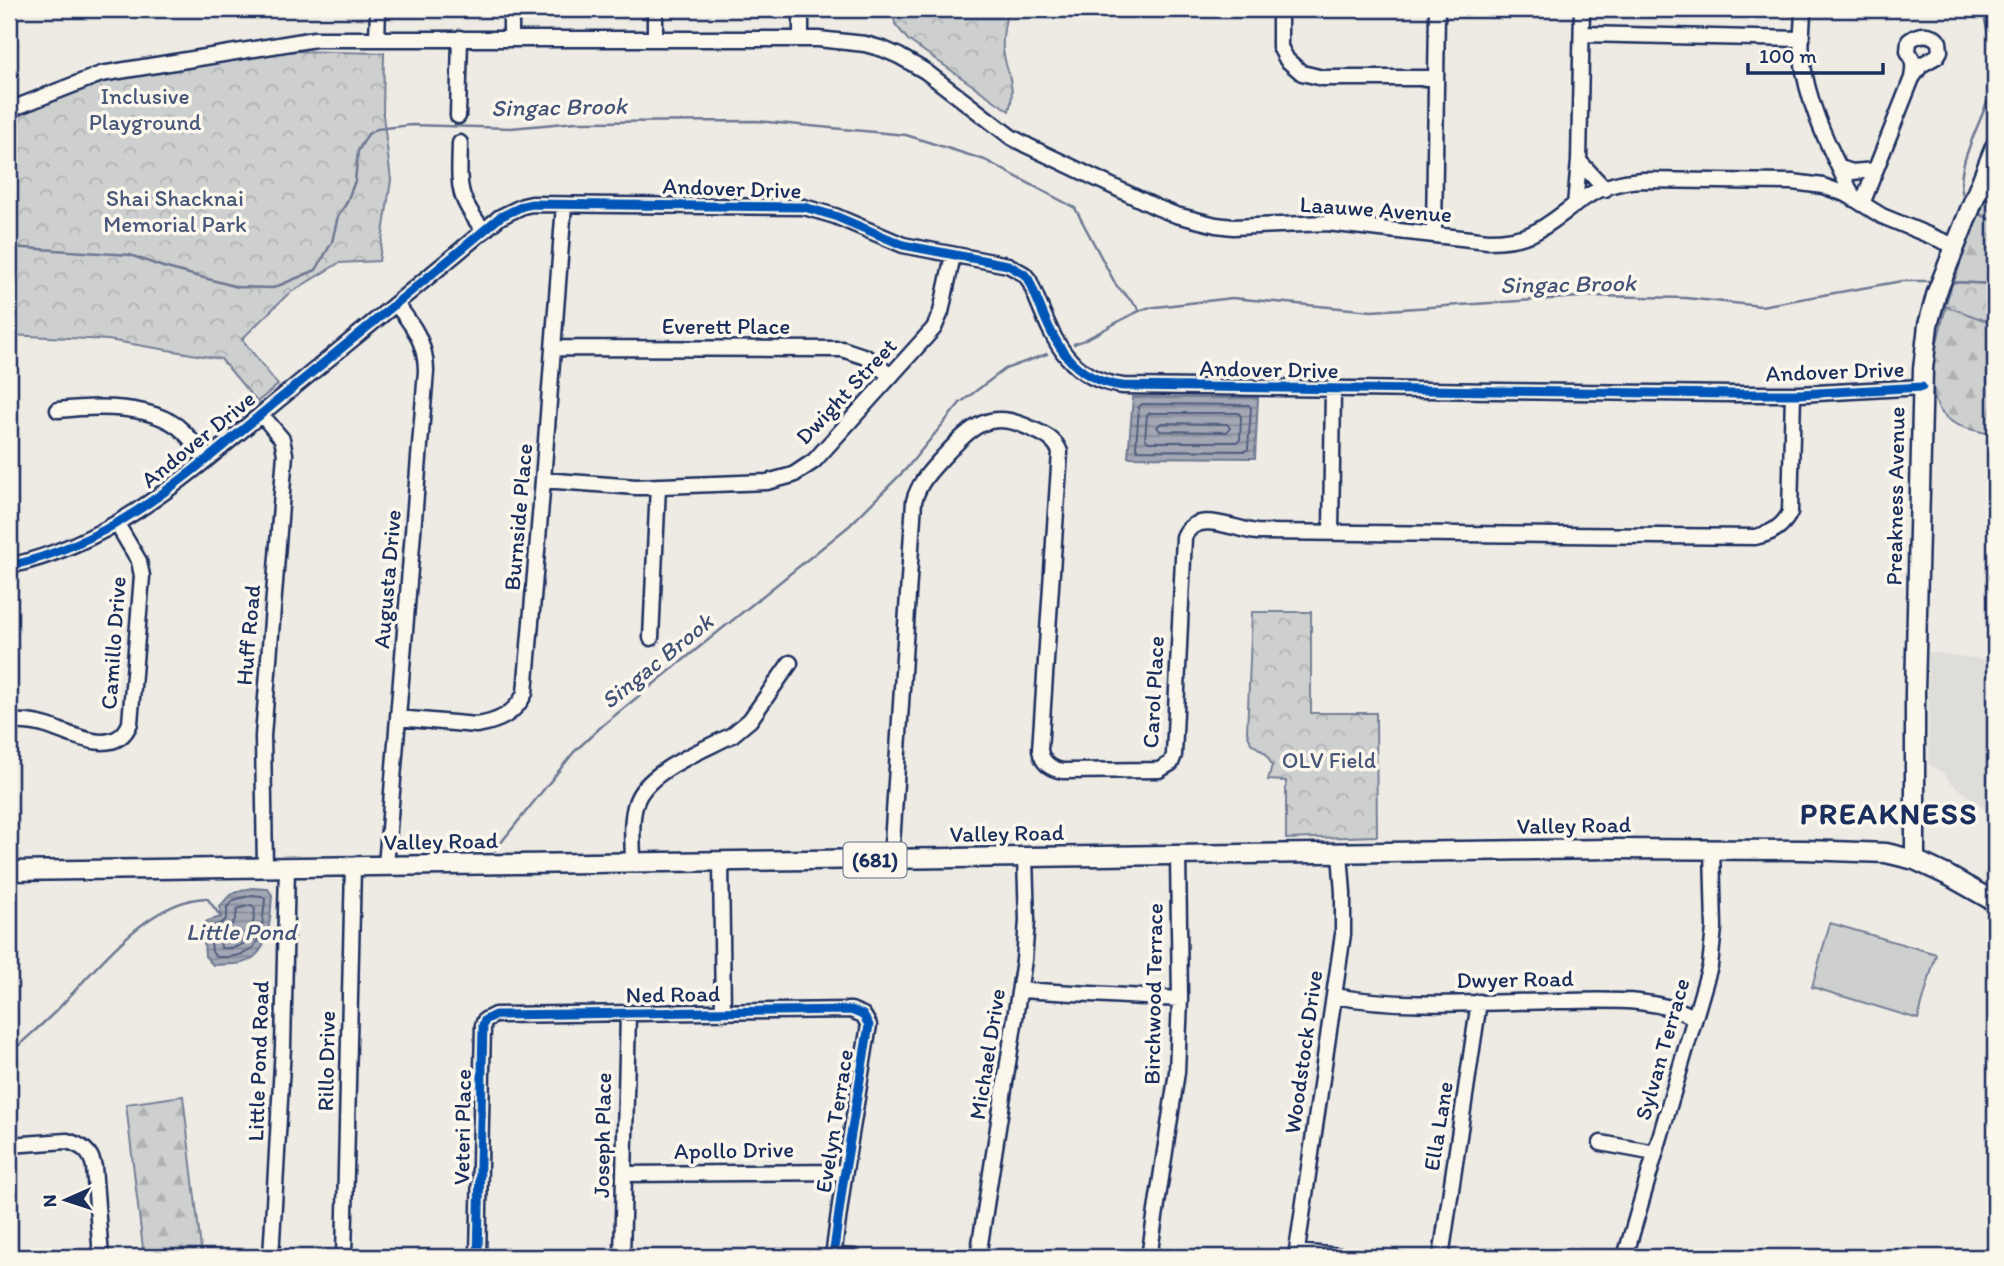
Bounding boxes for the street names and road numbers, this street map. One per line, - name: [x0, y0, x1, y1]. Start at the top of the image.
- street label: Andover Drive: [662, 172, 802, 204]
- street label: Laauwe Avenue: [1299, 190, 1453, 228]
- street label: Everett Place: [662, 312, 790, 340]
- street label: Dwight Street: [789, 332, 903, 450]
- street label: Andover Drive: [1199, 354, 1339, 384]
- street label: Andover Drive: [1765, 355, 1905, 387]
- street label: Andover Drive: [135, 384, 261, 494]
- street label: Preakness Avenue: [1879, 406, 1911, 586]
- street label: Burnside Place: [498, 442, 538, 592]
- street label: Augusta Drive: [367, 508, 407, 650]
- street label: Camillo Drive: [94, 575, 132, 711]
- street label: Huff Road: [230, 583, 266, 687]
- street label: Carol Place: [1136, 635, 1170, 749]
- street label: Valley Road: [1516, 810, 1632, 840]
- street label: Valley Road: [949, 818, 1065, 848]
- street label: Valley Road: [383, 826, 499, 856]
- road number: (681): [844, 842, 906, 878]
- street label: Birchwood Terrace: [1137, 903, 1169, 1085]
- street label: Dwyer Road: [1456, 964, 1574, 994]
- street label: Woodstock Drive: [1278, 968, 1328, 1136]
- street label: Sylvan Terrace: [1628, 975, 1696, 1123]
- street label: Ned Road: [625, 979, 721, 1009]
- street label: Little Pond Road: [241, 980, 275, 1142]
- street label: Michael Drive: [963, 986, 1011, 1122]
- street label: Rillo Drive: [311, 1010, 341, 1112]
- street label: Evelyn Terrace: [809, 1047, 859, 1195]
- street label: Veteri Place: [447, 1069, 477, 1185]
- street label: Joseph Place: [587, 1072, 617, 1198]
- street label: Ella Lane: [1417, 1079, 1459, 1173]
- street label: Apollo Drive: [674, 1135, 794, 1165]

